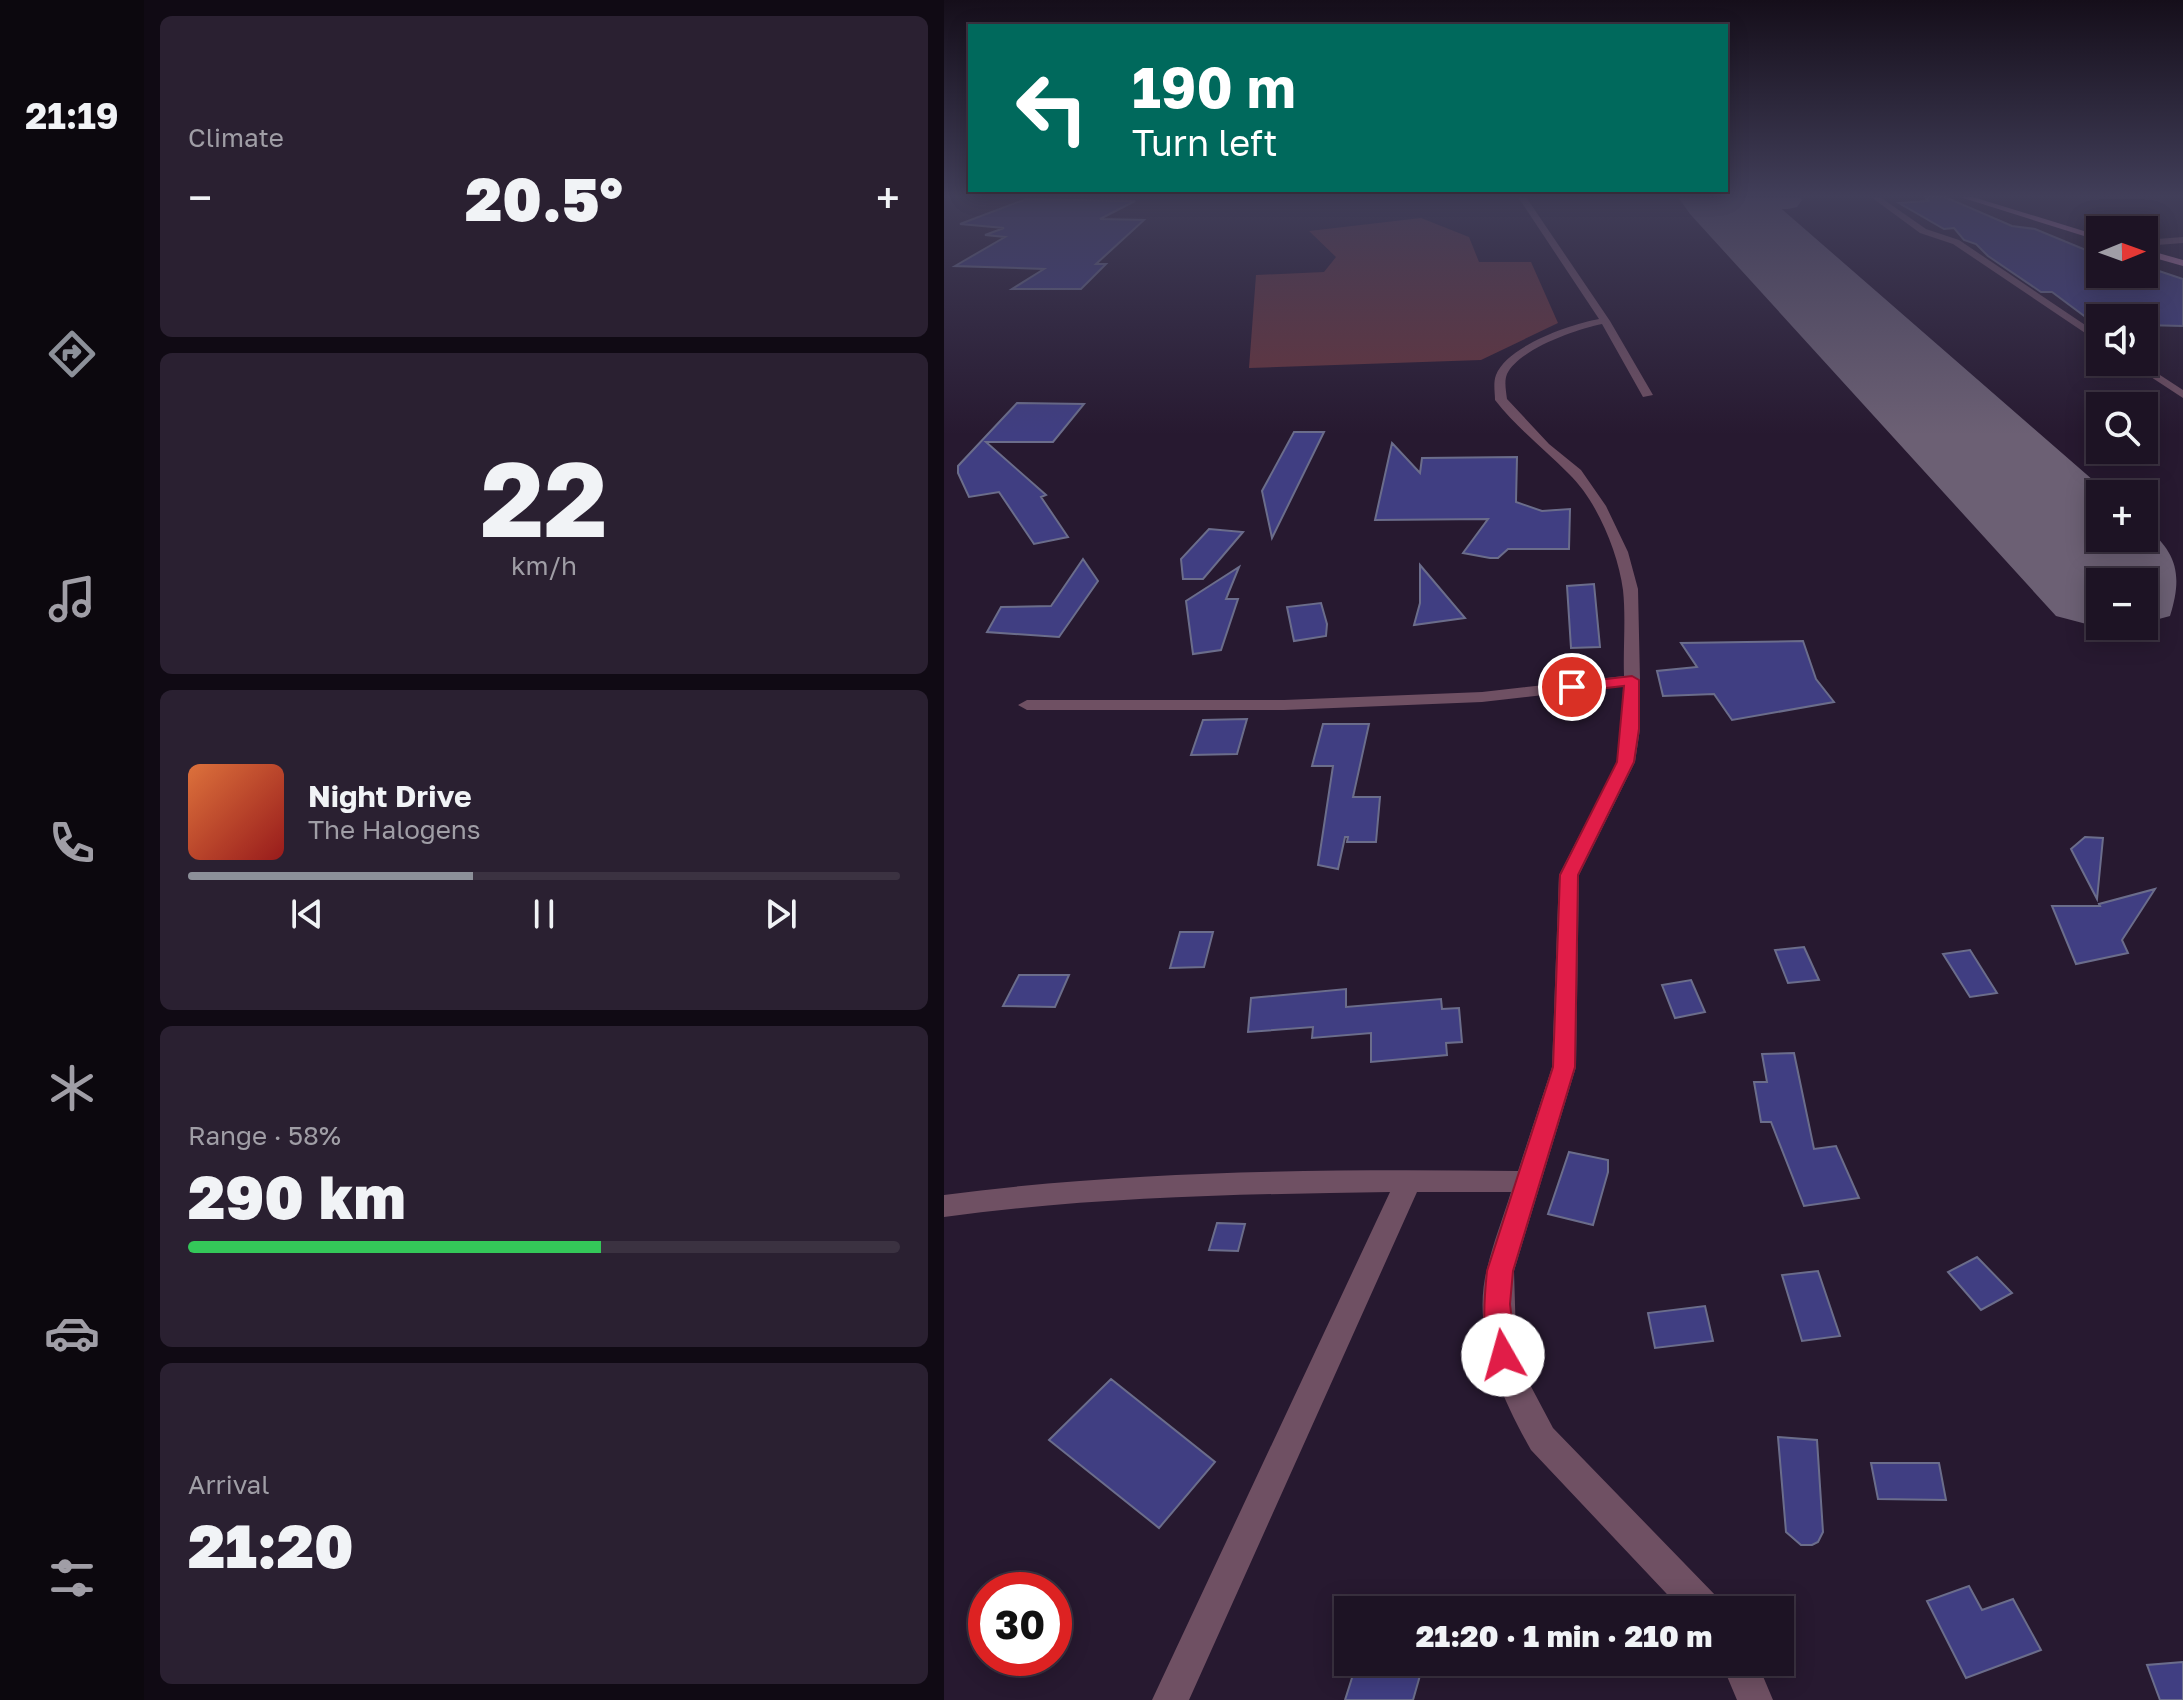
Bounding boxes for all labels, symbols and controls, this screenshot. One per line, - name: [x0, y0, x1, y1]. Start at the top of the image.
- text: 190 m: [1132, 53, 1296, 120]
- icon: left: [1000, 56, 1104, 160]
- text: 21:19: [25, 94, 119, 137]
- text: Turn left: [1132, 121, 1278, 164]
- text: Climate: [188, 122, 284, 153]
- text: 20.5°: [465, 162, 623, 234]
- text: −: [188, 171, 212, 224]
- text: +: [876, 171, 900, 224]
- north arrow: [2086, 216, 2158, 288]
- map controls: [2086, 216, 2158, 640]
- button: sound: [2086, 304, 2158, 376]
- icon: directions: [44, 326, 100, 382]
- button: search: [2086, 392, 2158, 464]
- text: 22: [481, 435, 607, 560]
- button: +: [2086, 480, 2158, 552]
- text: km/h: [511, 550, 577, 581]
- button: −: [2086, 568, 2158, 640]
- icon: music: [44, 571, 100, 627]
- pin: [1538, 653, 1606, 721]
- icon: arrive: [1550, 665, 1594, 709]
- text: Night Drive: [308, 778, 472, 814]
- text: The Halogens: [308, 814, 481, 845]
- icon: phone: [44, 815, 100, 871]
- icon: previous: [285, 892, 329, 936]
- icon: pause: [522, 892, 566, 936]
- icon: next: [759, 892, 803, 936]
- icon: climate: [44, 1060, 100, 1116]
- text: Range · 58%: [188, 1120, 341, 1151]
- text: 290 km: [188, 1160, 406, 1232]
- icon: car: [44, 1305, 100, 1361]
- position arrow: [1461, 1313, 1545, 1397]
- text: Arrival: [188, 1469, 269, 1500]
- text: 21:20: [188, 1509, 353, 1581]
- icon: filters: [44, 1550, 100, 1606]
- speed limit sign: 30: [968, 1572, 1072, 1676]
- text: 21:20 · 1 min · 210 m: [1416, 1618, 1712, 1654]

